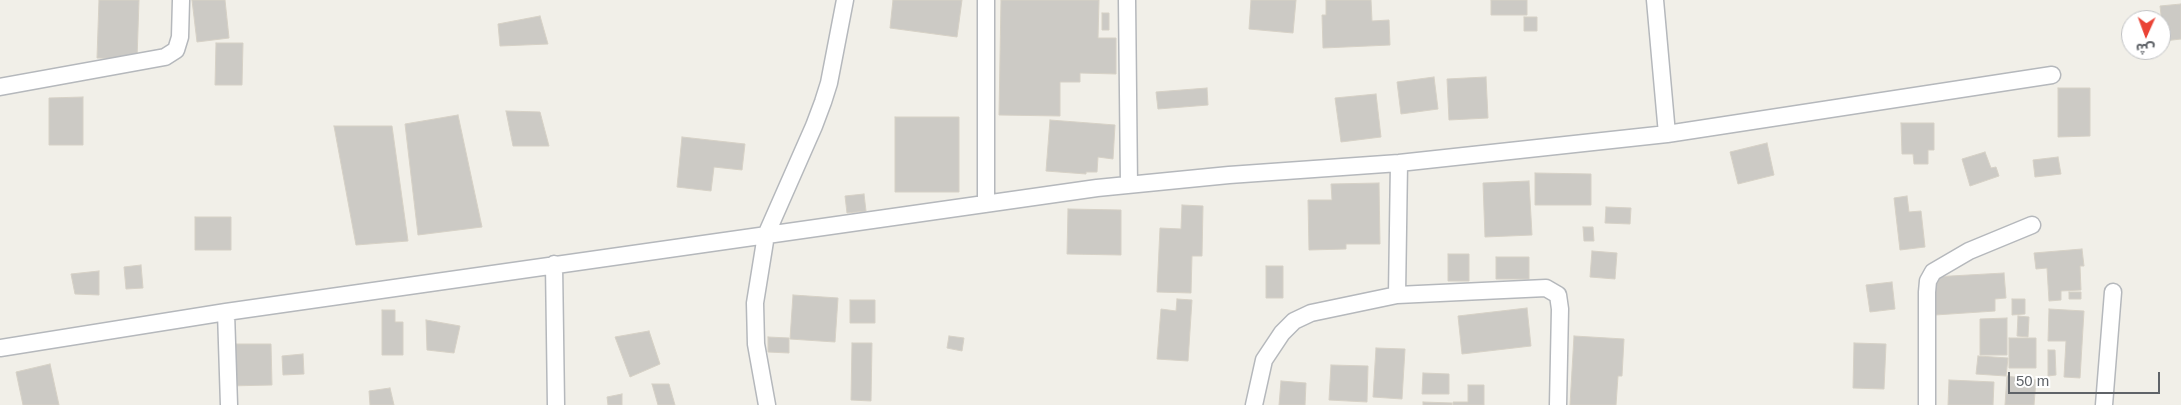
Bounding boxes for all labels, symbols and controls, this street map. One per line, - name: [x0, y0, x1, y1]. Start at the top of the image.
- north arrow: [2121, 10, 2171, 60]
- text: ش: [2136, 41, 2155, 57]
- scale bar: [2011, 362, 2164, 394]
- text: 50 m: [2016, 372, 2049, 389]

